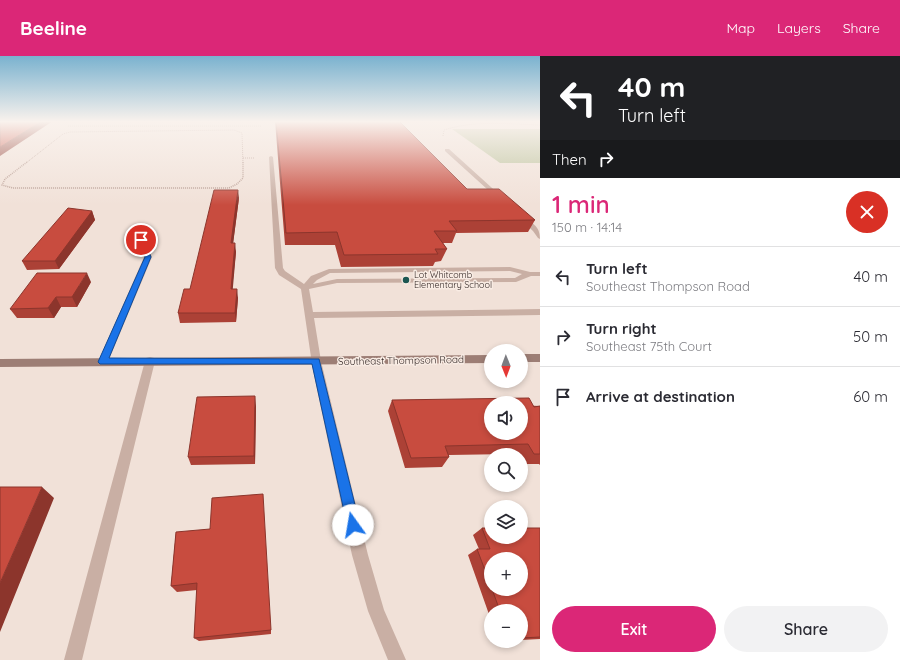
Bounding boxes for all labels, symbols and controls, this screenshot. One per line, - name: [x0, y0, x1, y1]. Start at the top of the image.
- text: Beeline: [20, 16, 87, 40]
- text: Map: [726, 19, 755, 37]
- text: Layers: [777, 19, 821, 37]
- text: Share: [843, 19, 880, 37]
- text: 40 m: [618, 69, 685, 104]
- icon: left: [552, 72, 604, 124]
- text: Turn left: [618, 104, 686, 127]
- icon: right: [595, 148, 617, 170]
- text: Then: [552, 150, 587, 169]
- text: 1 min: [552, 189, 610, 219]
- button: close: [846, 191, 888, 233]
- text: 150 m · 14:14: [552, 219, 622, 235]
- pin: [124, 223, 158, 257]
- icon: arrive: [130, 229, 152, 251]
- text: Turn left: [586, 259, 648, 278]
- icon: left: [552, 266, 574, 288]
- text: 40 m: [853, 267, 888, 286]
- place label: Lot Whitcomb Elementary School: [414, 269, 492, 290]
- marker: Lot Whitcomb Elementary School: [401, 275, 411, 285]
- text: Southeast Thompson Road: [586, 278, 750, 294]
- text: Turn right: [586, 319, 657, 338]
- icon: right: [552, 326, 574, 348]
- text: 50 m: [853, 327, 888, 346]
- text: Southeast 75th Court: [586, 338, 712, 354]
- north arrow: [484, 344, 528, 388]
- map controls: [484, 344, 528, 648]
- street label: Southeast Thompson Road: [338, 353, 464, 368]
- icon: arrive: [552, 386, 574, 408]
- text: Arrive at destination: [586, 387, 735, 406]
- text: 60 m: [853, 387, 888, 406]
- button: sound: [484, 396, 528, 440]
- button: search: [484, 448, 528, 492]
- button: layers: [484, 500, 528, 544]
- position arrow: [332, 504, 374, 546]
- button: +: [484, 552, 528, 596]
- button: −: [484, 604, 528, 648]
- button: Exit: [552, 606, 716, 652]
- button: Share: [724, 606, 888, 652]

